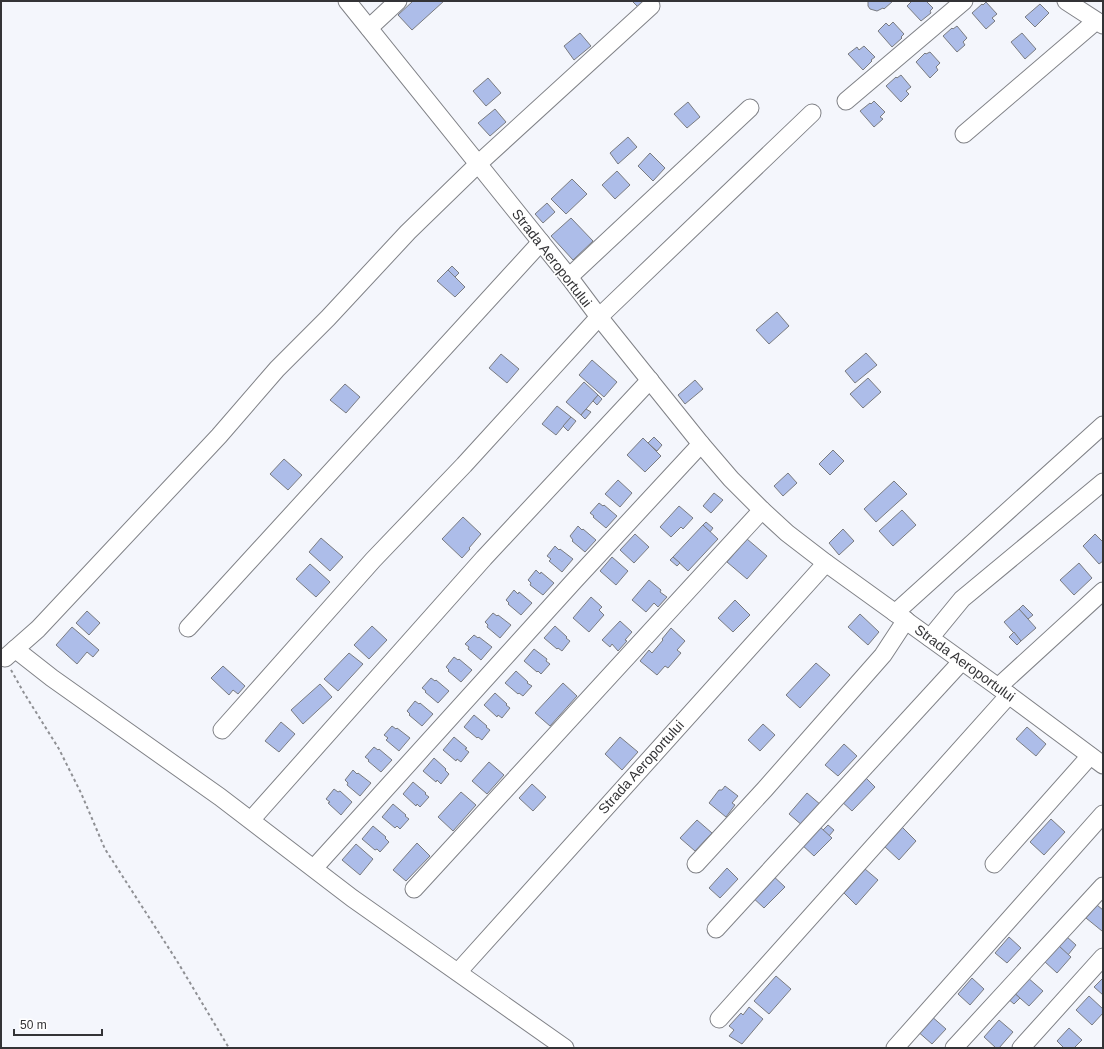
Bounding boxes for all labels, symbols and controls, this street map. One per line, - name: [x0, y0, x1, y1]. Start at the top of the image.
- street label: Strada Aeroportului: [509, 206, 595, 310]
- street label: Strada Aeroportului: [912, 621, 1018, 705]
- street label: Strada Aeroportului: [595, 717, 687, 817]
- scale bar: [14, 1011, 102, 1037]
- text: 50 m: [20, 1018, 47, 1032]

